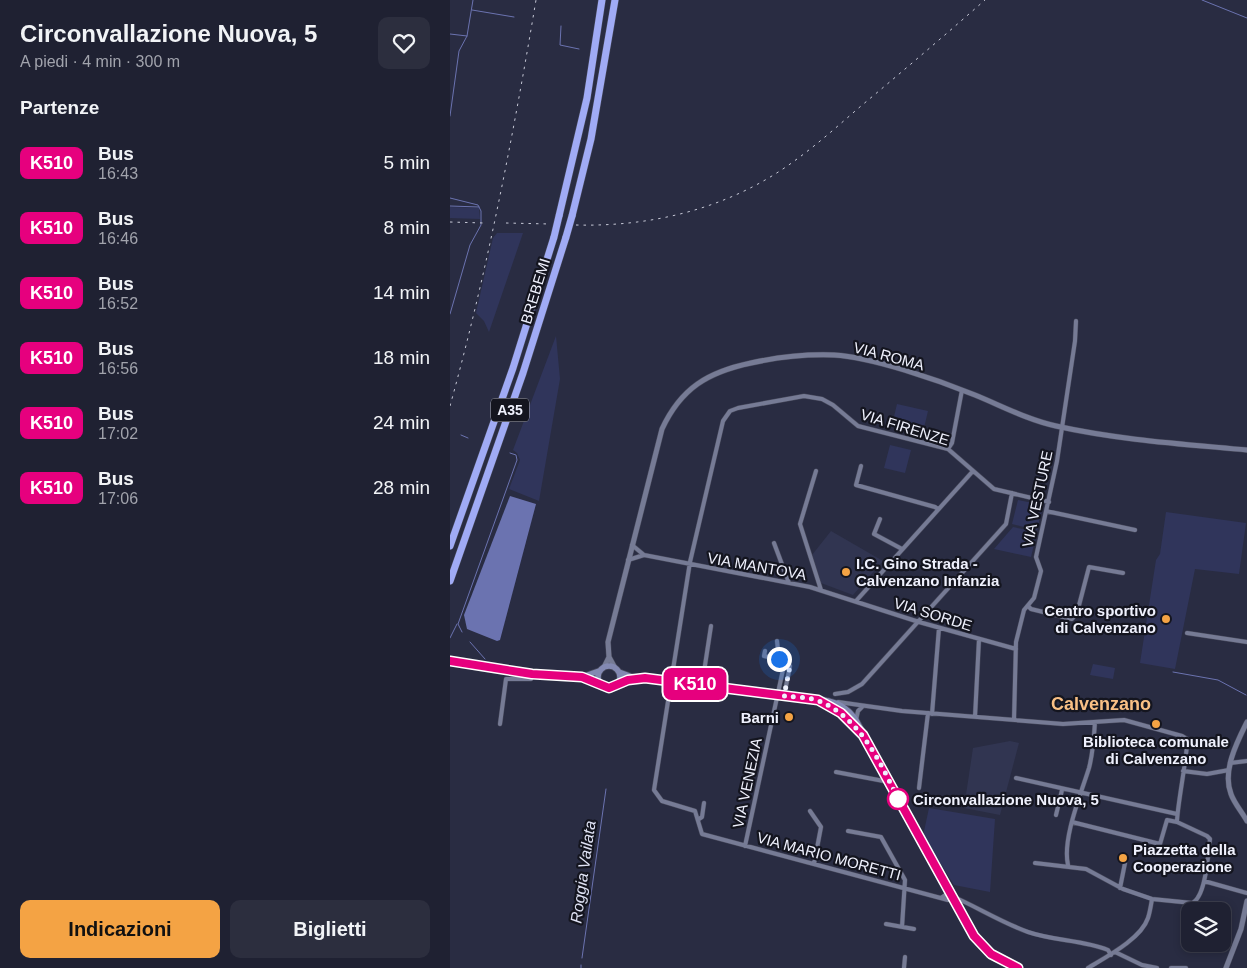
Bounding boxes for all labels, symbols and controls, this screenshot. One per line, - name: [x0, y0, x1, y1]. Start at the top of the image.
- button: heart: [378, 17, 430, 69]
- text: Circonvallazione Nuova, 5: [20, 20, 317, 47]
- text: A piedi · 4 min · 300 m: [20, 53, 180, 70]
- text: Partenze: [20, 97, 99, 118]
- text: Bus: [98, 143, 134, 164]
- text: 5 min: [384, 152, 430, 173]
- text: K510: [30, 153, 73, 173]
- text: 16:43: [98, 165, 138, 182]
- text: Bus: [98, 208, 134, 229]
- text: 8 min: [384, 217, 430, 238]
- text: K510: [30, 218, 73, 238]
- text: 16:46: [98, 230, 138, 247]
- street label: BREBEMI: [517, 256, 553, 326]
- text: Bus: [98, 273, 134, 294]
- text: 14 min: [373, 282, 430, 303]
- text: K510: [30, 283, 73, 303]
- text: 16:52: [98, 295, 138, 312]
- text: Bus: [98, 338, 134, 359]
- street label: VIA ROMA: [852, 338, 926, 374]
- text: 18 min: [373, 347, 430, 368]
- text: K510: [30, 348, 73, 368]
- text: 16:56: [98, 360, 138, 377]
- road number: A35: [491, 398, 529, 422]
- text: Bus: [98, 403, 134, 424]
- street label: VIA FIRENZE: [859, 405, 951, 449]
- text: 24 min: [373, 412, 430, 433]
- text: K510: [30, 413, 73, 433]
- text: 17:02: [98, 425, 138, 442]
- street label: VIA VESTURE: [1018, 449, 1056, 549]
- text: Bus: [98, 468, 134, 489]
- text: 28 min: [373, 477, 430, 498]
- text: K510: [30, 478, 73, 498]
- text: 17:06: [98, 490, 138, 507]
- street label: VIA MANTOVA: [706, 549, 808, 583]
- place label: I.C. Gino Strada - Calvenzano Infanzia: [856, 555, 1000, 589]
- marker: I.C. Gino Strada - Calvenzano Infanzia: [840, 566, 852, 578]
- street label: VIA SORDE: [892, 594, 974, 634]
- place label: Centro sportivo di Calvenzano: [1044, 602, 1156, 636]
- marker: Centro sportivo di Calvenzano: [1160, 613, 1172, 625]
- your location: [767, 647, 792, 672]
- line badge: K510: [660, 668, 730, 700]
- text: K510: [673, 674, 717, 694]
- district label: Calvenzano: [1051, 694, 1151, 714]
- place label: Barni: [741, 709, 779, 726]
- marker: Barni: [783, 711, 795, 723]
- marker: Biblioteca comunale di Calvenzano: [1150, 718, 1162, 730]
- place label: Biblioteca comunale di Calvenzano: [1083, 733, 1229, 767]
- street label: VIA VENEZIA: [729, 736, 765, 830]
- marker: Circonvallazione Nuova, 5: [887, 788, 909, 810]
- place label: Circonvallazione Nuova, 5: [913, 791, 1099, 808]
- water label: Roggia Vailata: [567, 819, 599, 924]
- street label: VIA MARIO MORETTI: [755, 829, 903, 883]
- place label: Piazzetta della Cooperazione: [1133, 841, 1236, 875]
- marker: Piazzetta della Cooperazione: [1117, 852, 1129, 864]
- button: Indicazioni: [20, 900, 220, 958]
- button: Biglietti: [230, 900, 430, 958]
- map controls: [1181, 902, 1231, 952]
- button: layers: [1181, 902, 1231, 952]

